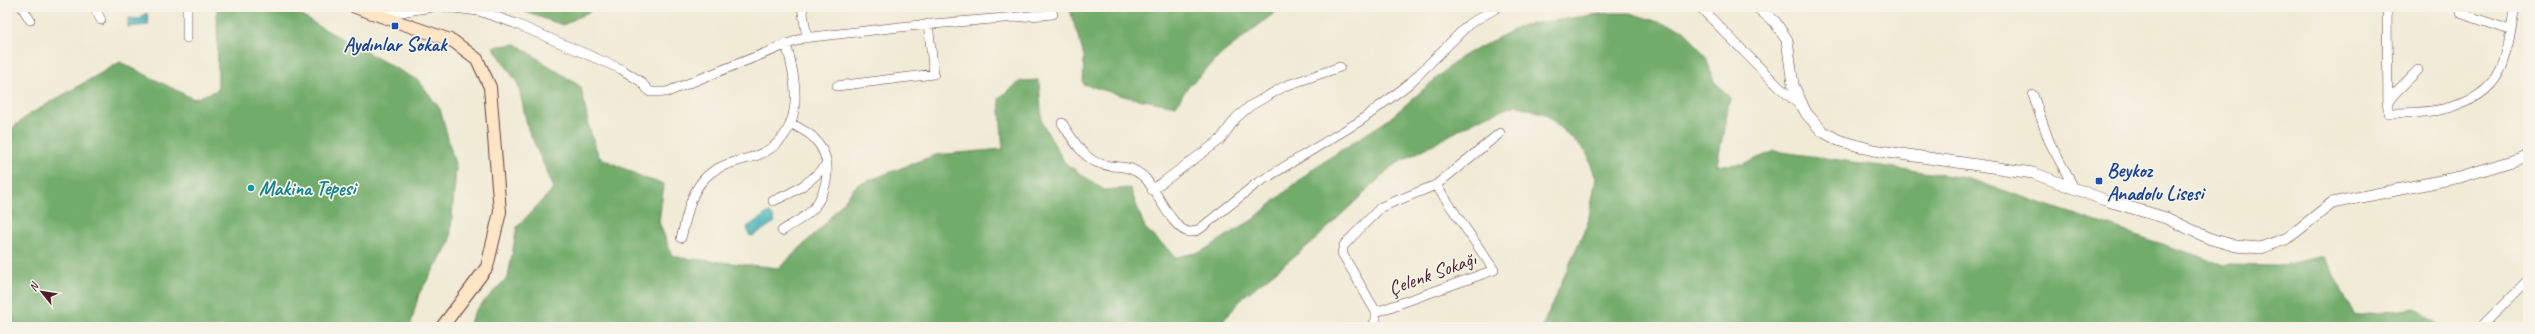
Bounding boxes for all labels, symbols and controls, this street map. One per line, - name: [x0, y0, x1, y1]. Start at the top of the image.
- marker: Aydınlar Sokak: [390, 21, 400, 31]
- place label: Aydınlar Sokak: [344, 32, 448, 57]
- place label: Beykoz Anadolu Lisesi: [2107, 158, 2207, 206]
- place label: Makina Tepesi: [259, 176, 359, 201]
- marker: Beykoz Anadolu Lisesi: [2094, 176, 2104, 186]
- marker: Makina Tepesi: [246, 183, 256, 193]
- street label: Çelenk Sokağı: [1385, 246, 1480, 301]
- north arrow: [22, 272, 62, 312]
- text: N: [26, 279, 42, 293]

